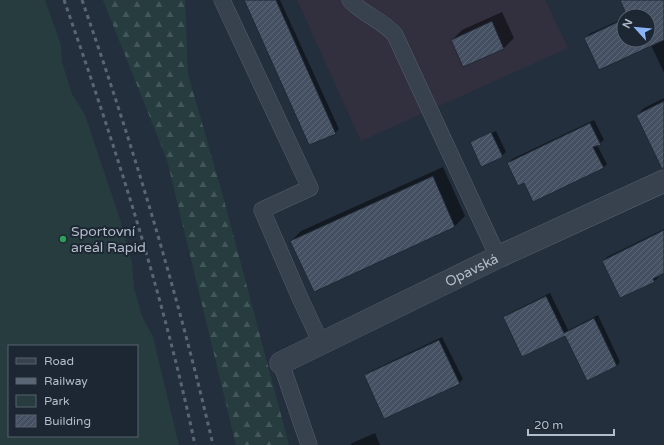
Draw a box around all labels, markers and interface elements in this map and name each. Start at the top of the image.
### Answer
north arrow [616,8,656,48]
text: N [620,17,635,31]
place label: Sportovní areál Rapid [71,223,146,256]
marker: Sportovní areál Rapid [58,234,68,244]
street label: Opavská [442,250,501,290]
legend [8,345,138,437]
text: Road [44,354,74,368]
text: Railway [44,374,88,388]
text: Park [44,394,70,408]
scale bar [528,411,614,437]
text: Building [44,414,91,428]
text: 20 m [534,418,563,432]

